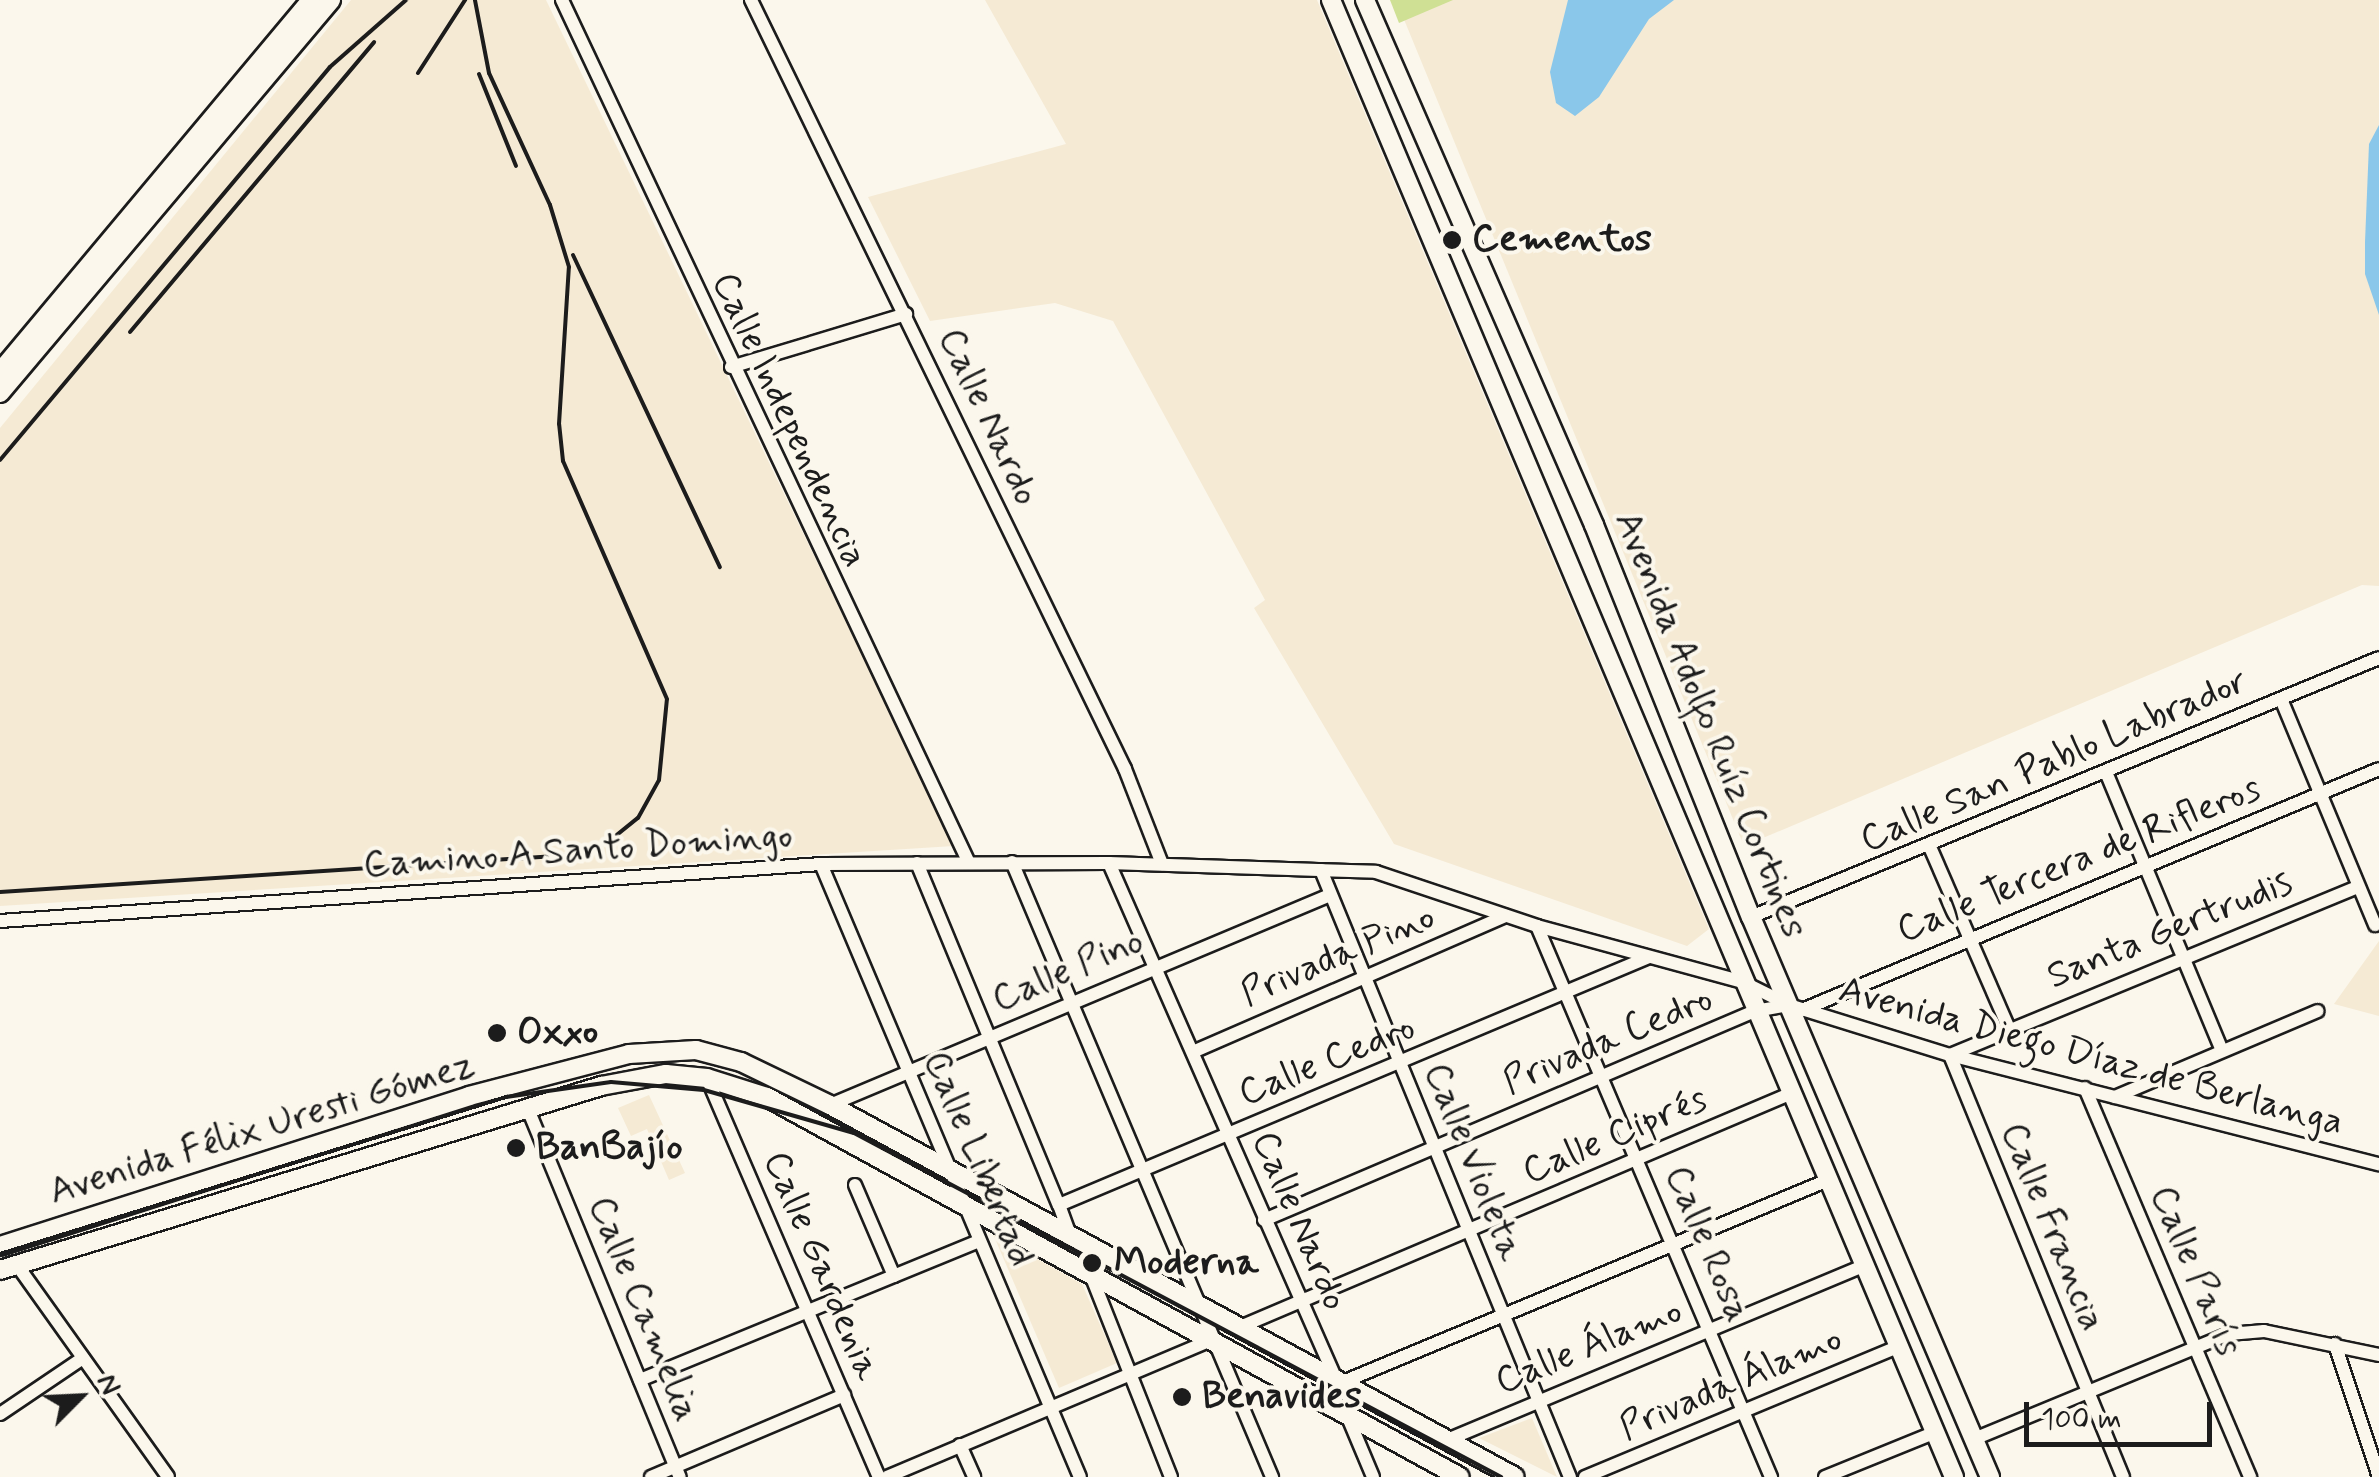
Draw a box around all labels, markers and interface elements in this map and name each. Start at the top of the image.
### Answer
place label: Cementos [1472,217,1652,263]
marker: Cementos [1441,229,1463,251]
street label: Calle Independencia [698,259,880,581]
street label: Calle Nardo [928,323,1048,511]
street label: Avenida Adolfo Ruíz Cortines [1603,503,1817,947]
street label: Calle San Pablo Labrador [1857,660,2251,862]
street label: Calle Tercera de Rifleros [1891,766,2267,954]
street label: Camino A Santo Domingo [361,813,795,889]
street label: Santa Gertrudis [2043,861,2297,999]
street label: Privada Pino [1238,896,1438,1016]
street label: Calle Pino [987,919,1149,1023]
street label: Avenida Diego Díaz de Berlanga [1840,969,2342,1145]
street label: Privada Cedro [1495,976,1721,1106]
street label: Calle Cedro [1232,1005,1422,1117]
place label: Oxxo [517,1010,598,1056]
marker: Oxxo [486,1022,508,1044]
street label: Avenida Félix Uresti Gómez [44,1042,480,1216]
street label: Calle Libertad [912,1044,1044,1274]
street label: Calle Violeta [1414,1059,1532,1265]
street label: Calle Ciprés [1516,1077,1714,1195]
street label: Calle Francia [1989,1115,2115,1339]
place label: BanBajío [536,1125,683,1171]
street label: Calle Nardo [1241,1126,1357,1316]
marker: BanBajío [505,1137,527,1159]
street label: Calle Gardenia [754,1149,888,1383]
street label: Calle Rosa [1654,1159,1760,1329]
street label: Calle París [2140,1181,2250,1361]
street label: Calle Camelia [578,1192,708,1426]
place label: Moderna [1114,1240,1258,1286]
marker: Moderna [1079,1250,1105,1276]
street label: Calle Álamo [1489,1289,1689,1405]
street label: Privada Álamo [1613,1317,1849,1451]
north arrow [30,1347,130,1447]
text: N [87,1369,129,1401]
place label: Benavides [1202,1374,1361,1420]
scale bar [2029,1382,2216,1444]
marker: Benavides [1171,1386,1193,1408]
text: 100 m [2041,1400,2122,1439]

